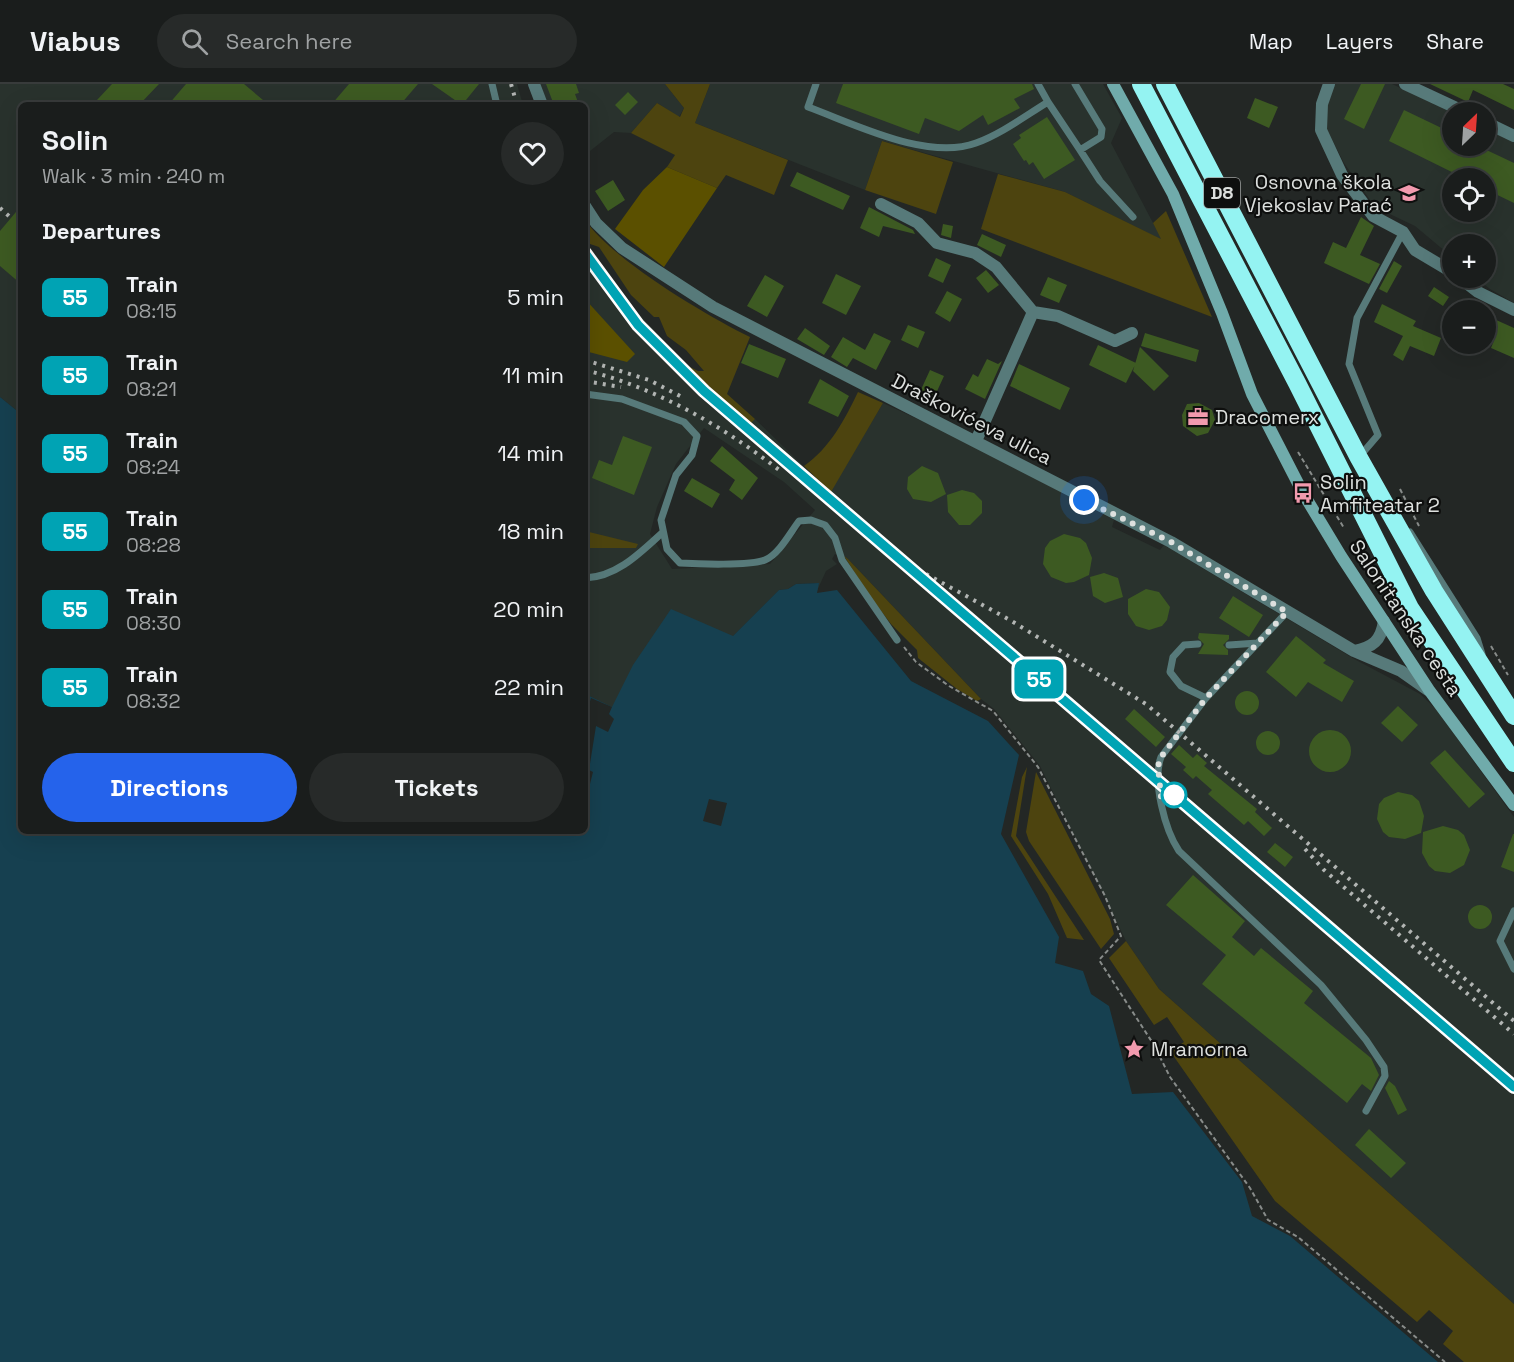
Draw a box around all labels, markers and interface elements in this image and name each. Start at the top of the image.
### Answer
search box [157,14,577,68]
text: Viabus [30,23,121,59]
icon: search [178,25,211,58]
text: Search here [226,27,353,55]
text: Map [1249,28,1293,55]
text: Layers [1326,28,1393,55]
text: Share [1426,28,1484,55]
north arrow [1442,102,1496,156]
map controls [1442,102,1496,354]
text: Solin [42,122,108,158]
button: heart [501,122,564,185]
text: Walk · 3 min · 240 m [42,163,225,189]
button: locate [1442,168,1496,222]
place label: Osnovna škola Vjekoslav Parać [1244,169,1392,218]
road number: D8 [1204,178,1240,208]
school or university icon: Osnovna škola Vjekoslav Parać [1397,181,1421,205]
text: Departures [42,217,161,245]
button: + [1442,234,1496,288]
text: Train [126,270,178,298]
text: 5 min [507,283,564,311]
text: 55 [62,284,88,311]
text: 08:15 [126,298,177,324]
button: − [1442,300,1496,354]
text: Train [126,348,178,376]
text: 11 min [502,361,564,389]
text: 55 [62,362,88,389]
street label: Draškovićeva ulica [888,367,1056,471]
text: 08:21 [126,376,177,402]
place label: Dracomerx [1215,404,1319,430]
office icon: Dracomerx [1186,405,1210,429]
text: Train [126,426,178,454]
text: 14 min [498,439,564,467]
text: 55 [62,440,88,467]
text: 08:24 [126,454,180,480]
place label: Solin Amfiteatar 2 [1320,469,1440,518]
bus stop icon: Solin Amfiteatar 2 [1291,481,1315,505]
your location [1069,485,1099,515]
text: Train [126,504,178,532]
text: 18 min [498,517,564,545]
text: 55 [62,518,88,545]
text: 08:28 [126,532,181,558]
street label: Salonitanska cesta [1344,535,1468,701]
text: Train [126,582,178,610]
text: 20 min [493,595,564,623]
text: 55 [62,596,88,623]
text: 08:30 [126,610,181,636]
text: Train [126,660,178,688]
line badge: 55 [1012,660,1066,698]
text: 55 [1026,666,1052,693]
text: 22 min [494,673,564,701]
text: 55 [62,674,88,701]
text: 08:32 [126,688,180,714]
button: Directions [42,753,297,822]
button: Tickets [309,753,564,822]
unlabelled marker [1161,782,1187,808]
place label: Mramorna [1151,1036,1248,1062]
place icon: Mramorna [1122,1037,1146,1061]

